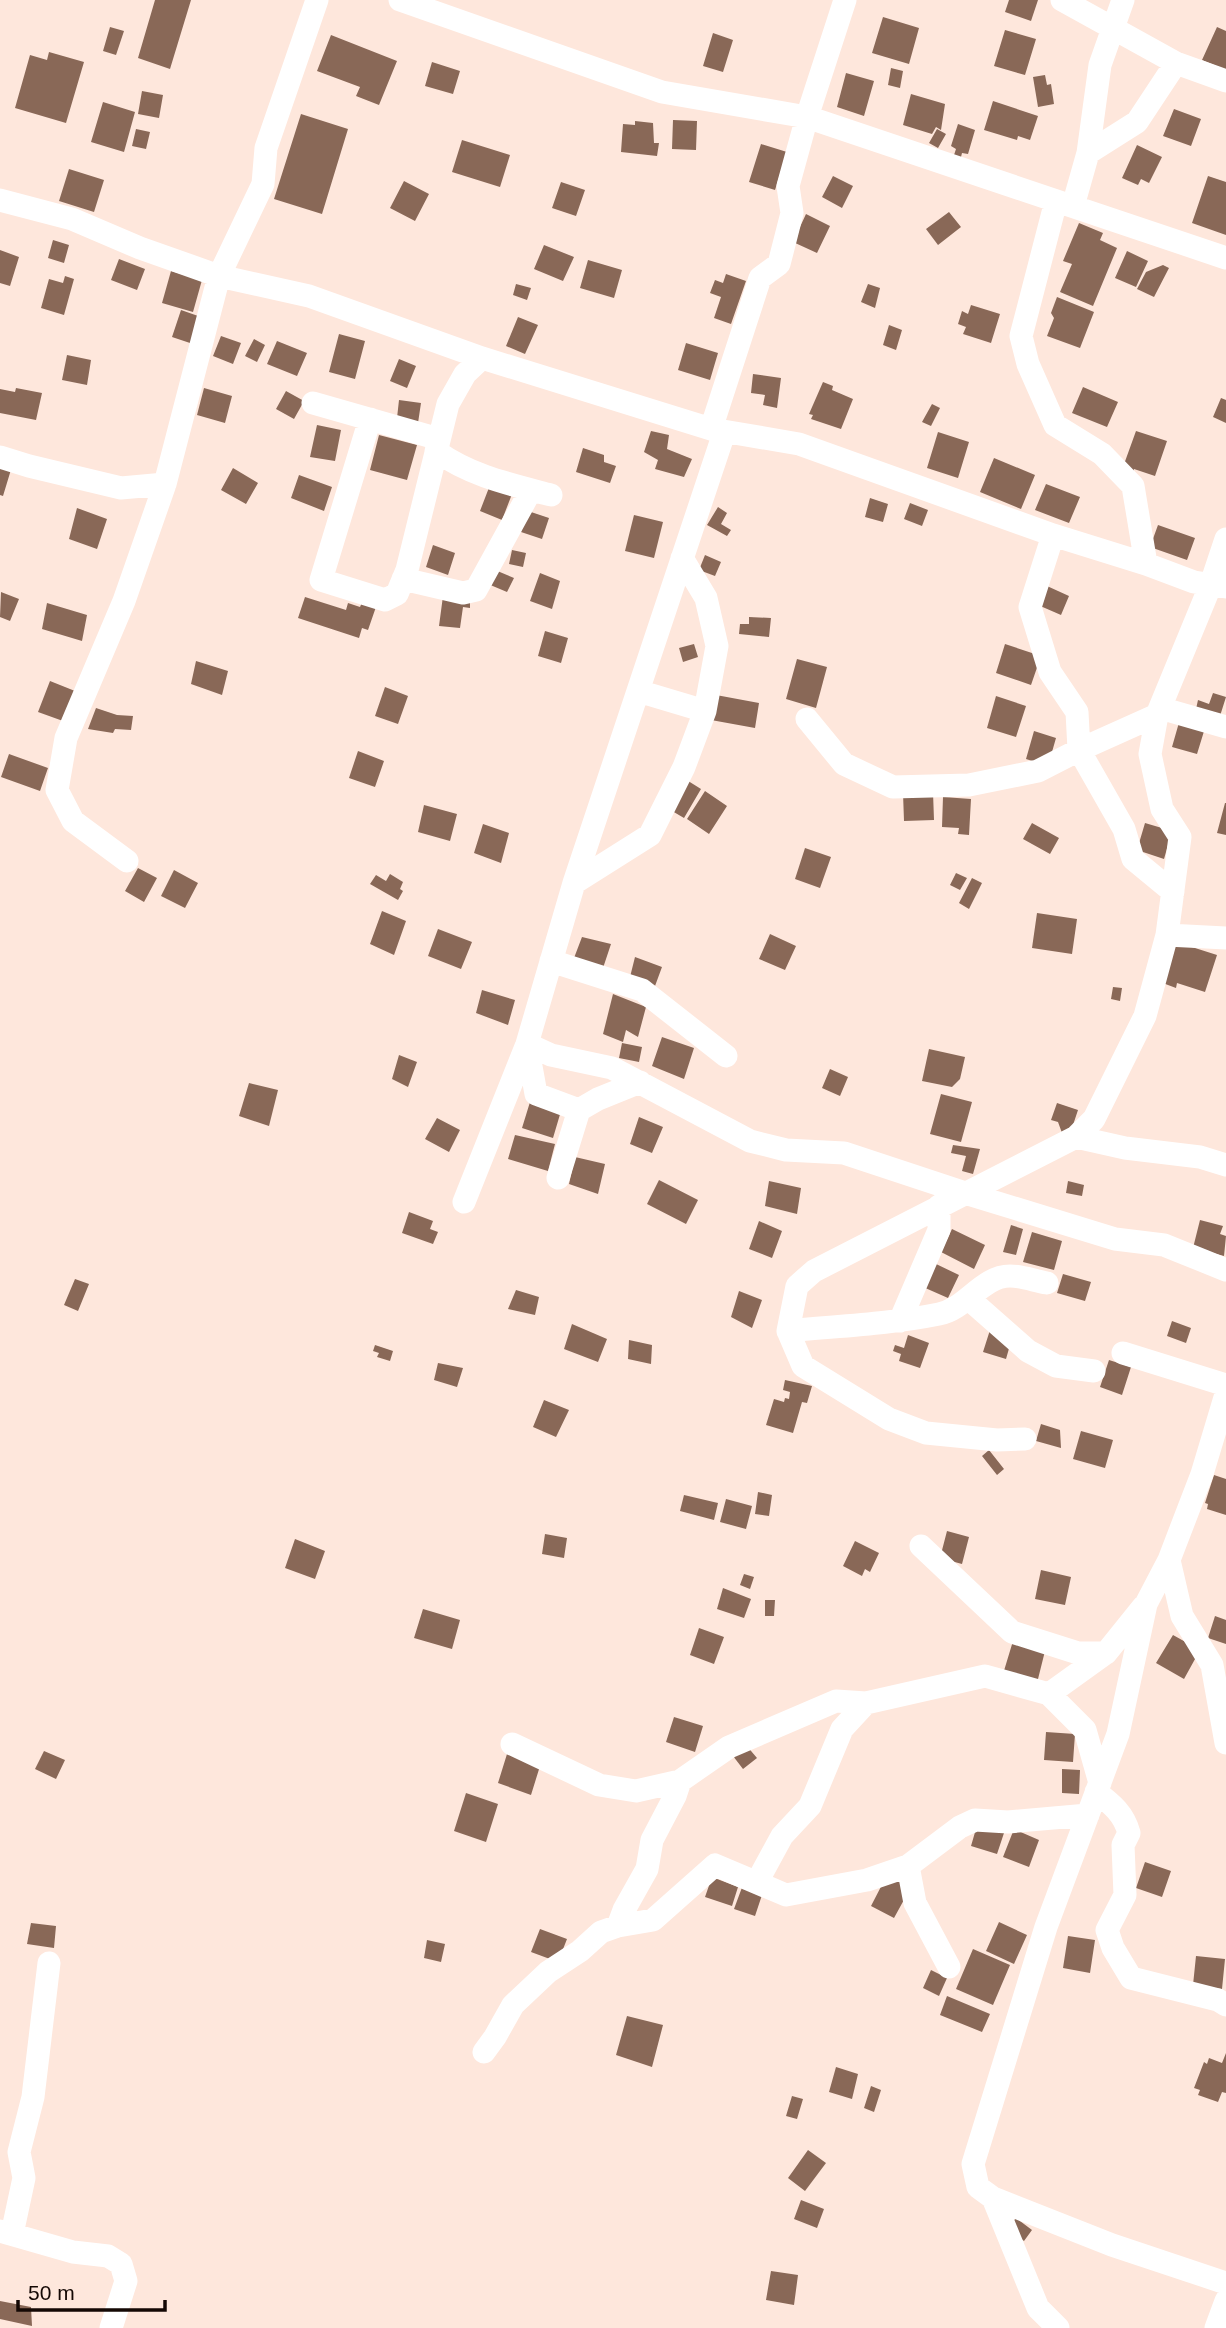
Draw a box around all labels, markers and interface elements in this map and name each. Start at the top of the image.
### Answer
scale bar [18,2268,164,2312]
text: 50 m [28,2281,75,2304]

